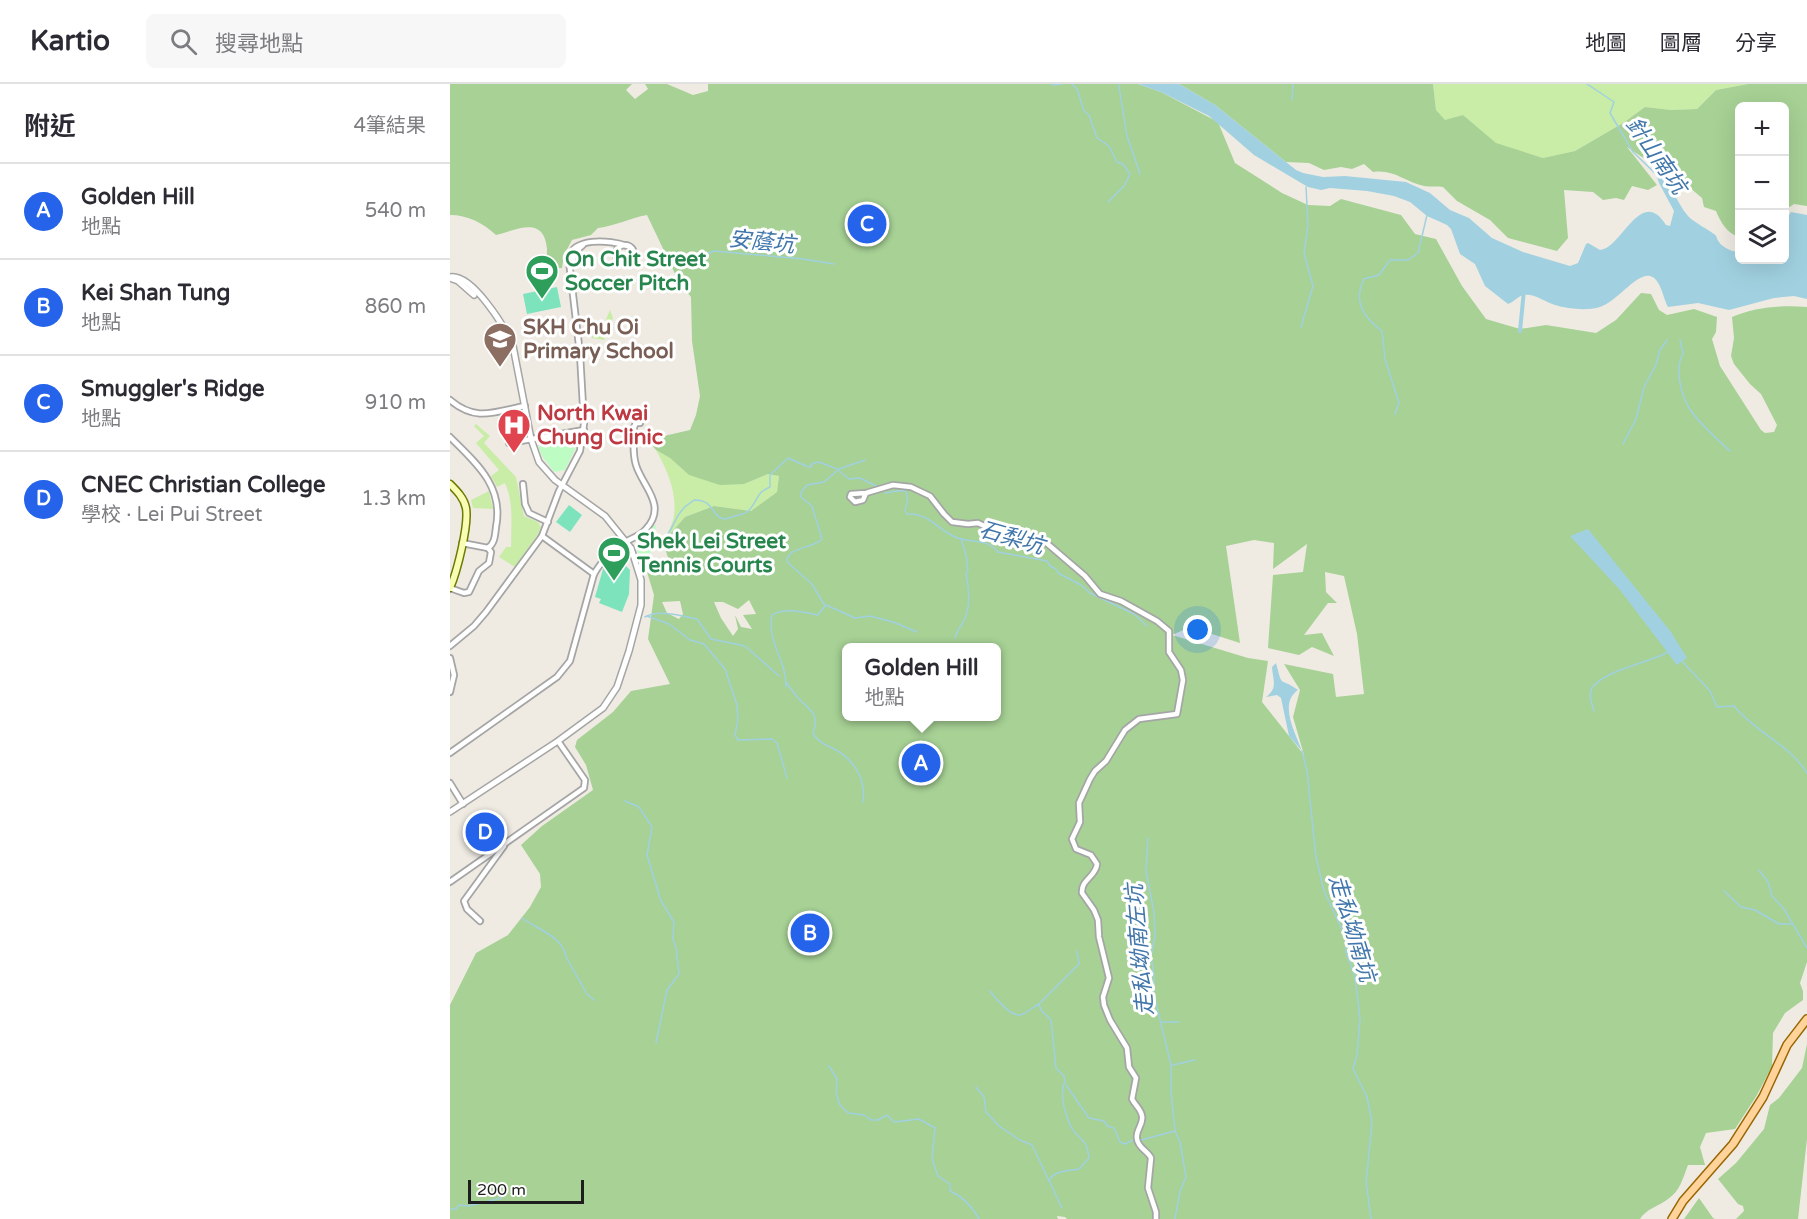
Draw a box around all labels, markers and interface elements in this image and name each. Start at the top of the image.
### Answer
search box [146,14,566,68]
text: Kartio [30,24,110,58]
icon: search [167,25,200,58]
text: 搜尋地點 [215,31,303,57]
text: 地圖 [1585,31,1627,56]
text: 圖層 [1660,31,1702,56]
text: 分享 [1735,31,1777,56]
map controls [1735,102,1789,264]
button: + [1735,102,1789,156]
text: 附近 [24,111,76,142]
water label: 針山南坑 [1620,112,1694,202]
text: 4筆結果 [353,114,426,138]
button: − [1735,156,1789,210]
text: Golden Hill [81,184,195,210]
text: A [36,199,51,223]
text: 540 m [365,199,426,223]
pin: C [848,202,886,246]
button: layers [1735,210,1789,264]
text: 地點 [81,215,121,239]
water label: 安蔭坑 [728,226,799,259]
place label: On Chit Street Soccer Pitch [565,247,706,296]
sports icon: On Chit Street Soccer Pitch [524,253,560,300]
text: Kei Shan Tung [81,280,230,306]
text: B [37,295,50,319]
text: 860 m [365,295,426,319]
text: 地點 [81,311,121,335]
place label: SKH Chu Oi Primary School [523,315,674,364]
school or university icon: SKH Chu Oi Primary School [482,321,518,368]
text: Smuggler's Ridge [81,376,265,402]
text: C [37,391,50,415]
text: 910 m [365,391,426,415]
place label: North Kwai Chung Clinic [537,401,663,450]
text: 地點 [81,407,121,431]
hospital icon: North Kwai Chung Clinic [496,407,532,454]
text: CNEC Christian College [81,472,325,498]
text: D [36,487,51,511]
text: 1.3 km [361,487,426,511]
text: 學校 · Lei Pui Street [81,503,262,527]
water label: 石梨坑 [976,516,1050,560]
place label: Shek Lei Street Tennis Courts [636,529,786,578]
sports icon: Shek Lei Street Tennis Courts [596,535,632,582]
your location [1183,615,1212,644]
popup [842,643,1001,721]
text: Golden Hill [865,655,978,681]
text: 地點 [865,686,905,710]
pin: A [902,740,940,786]
pin: D [465,810,504,855]
water label: 走私坳南坑 [1324,872,1381,988]
water label: 走私坳南左坑 [1121,880,1159,1017]
pin: B [790,910,830,956]
scale bar [468,1177,584,1204]
text: 200 m [477,1180,526,1200]

